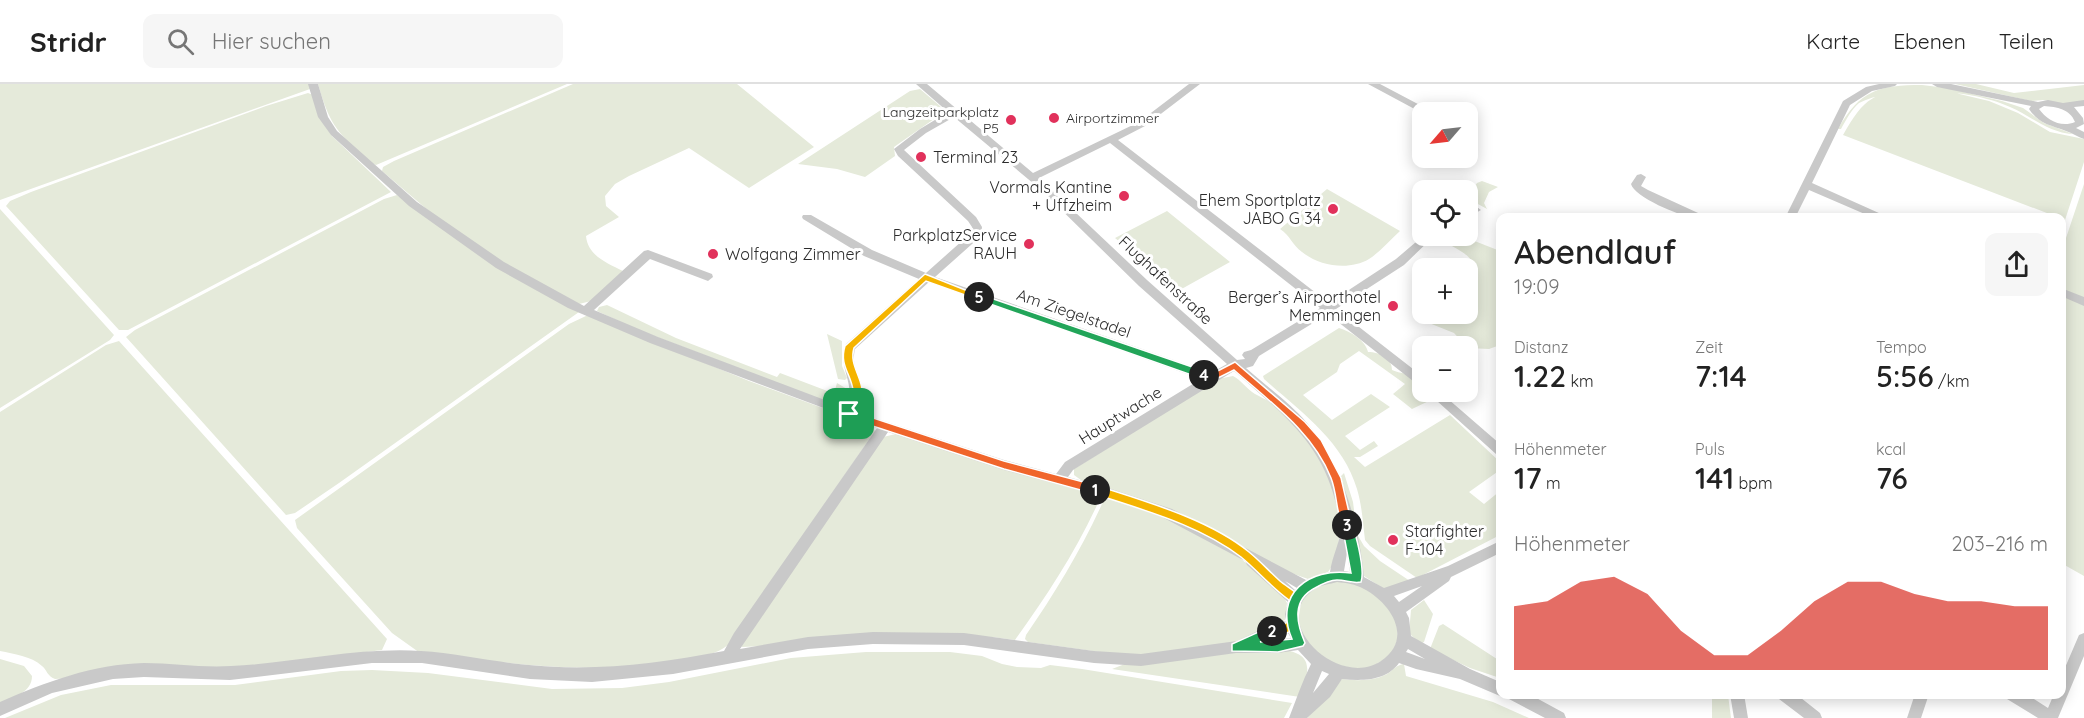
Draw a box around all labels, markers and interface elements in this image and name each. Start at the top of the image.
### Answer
search box [143,14,563,68]
text: Stridr [30,24,107,59]
icon: search [164,25,197,58]
text: Hier suchen [212,27,331,55]
text: Karte [1806,28,1860,54]
text: Ebenen [1893,28,1966,54]
text: Teilen [1999,28,2054,54]
north arrow [1412,102,1478,168]
map controls [1412,102,1478,402]
place label: Langzeitparkplatz P5 [883,103,999,137]
place label: Airportzimmer [1066,109,1160,127]
marker: Airportzimmer [1047,111,1061,125]
marker: Langzeitparkplatz P5 [1004,113,1018,127]
place label: Terminal 23 [933,147,1018,167]
marker: Terminal 23 [914,150,928,164]
place label: Vormals Kantine + Uffzheim [989,177,1112,215]
button: locate [1412,180,1478,246]
marker: Vormals Kantine + Uffzheim [1117,189,1131,203]
place label: Ehem Sportplatz JABO G 34 [1199,190,1321,228]
marker: Ehem Sportplatz JABO G 34 [1326,202,1340,216]
place label: ParkplatzService RAUH [893,225,1017,263]
street label: Flughafenstraße [1115,231,1217,329]
text: Abendlauf [1514,231,1676,272]
button: share [1985,233,2048,296]
marker: ParkplatzService RAUH [1022,237,1036,251]
place label: Wolfgang Zimmer [725,244,861,264]
marker: Wolfgang Zimmer [706,247,720,261]
button: + [1412,258,1478,324]
text: 19:09 [1514,274,1559,299]
pin: 5 [964,282,994,312]
street label: Am Ziegelstadel [1014,284,1134,342]
text: 5 [974,287,984,307]
place label: Berger’s Airporthotel Memmingen [1228,287,1381,325]
marker: Berger’s Airporthotel Memmingen [1386,299,1400,313]
button: − [1412,336,1478,402]
text: Distanz [1514,337,1568,357]
text: Zeit [1695,337,1723,357]
text: Tempo [1876,337,1927,357]
text: 1.22 [1514,357,1566,395]
text: 7:14 [1695,357,1747,395]
text: 5:56 [1876,357,1934,395]
pin: 4 [1189,360,1219,390]
text: 4 [1199,365,1209,385]
text: km [1566,371,1594,391]
text: /km [1934,371,1970,391]
street label: Hauptwache [1075,382,1165,448]
pin [823,388,874,439]
icon: arrive [832,397,865,430]
text: Höhenmeter [1514,439,1607,459]
text: Puls [1695,439,1725,459]
text: kcal [1876,439,1906,459]
text: 17 [1514,459,1542,497]
text: 141 [1695,459,1734,497]
text: 76 [1876,459,1908,497]
text: m [1542,473,1561,493]
text: bpm [1734,473,1773,493]
pin: 1 [1080,475,1110,505]
text: 1 [1092,480,1098,500]
pin: 3 [1332,510,1362,540]
text: 3 [1343,515,1351,535]
place label: Starfighter F-104 [1405,521,1484,559]
text: Höhenmeter [1514,531,1630,556]
text: 203–216 m [1951,531,2048,556]
marker: Starfighter F-104 [1386,533,1400,547]
pin: 2 [1257,616,1287,646]
text: 2 [1267,621,1277,641]

